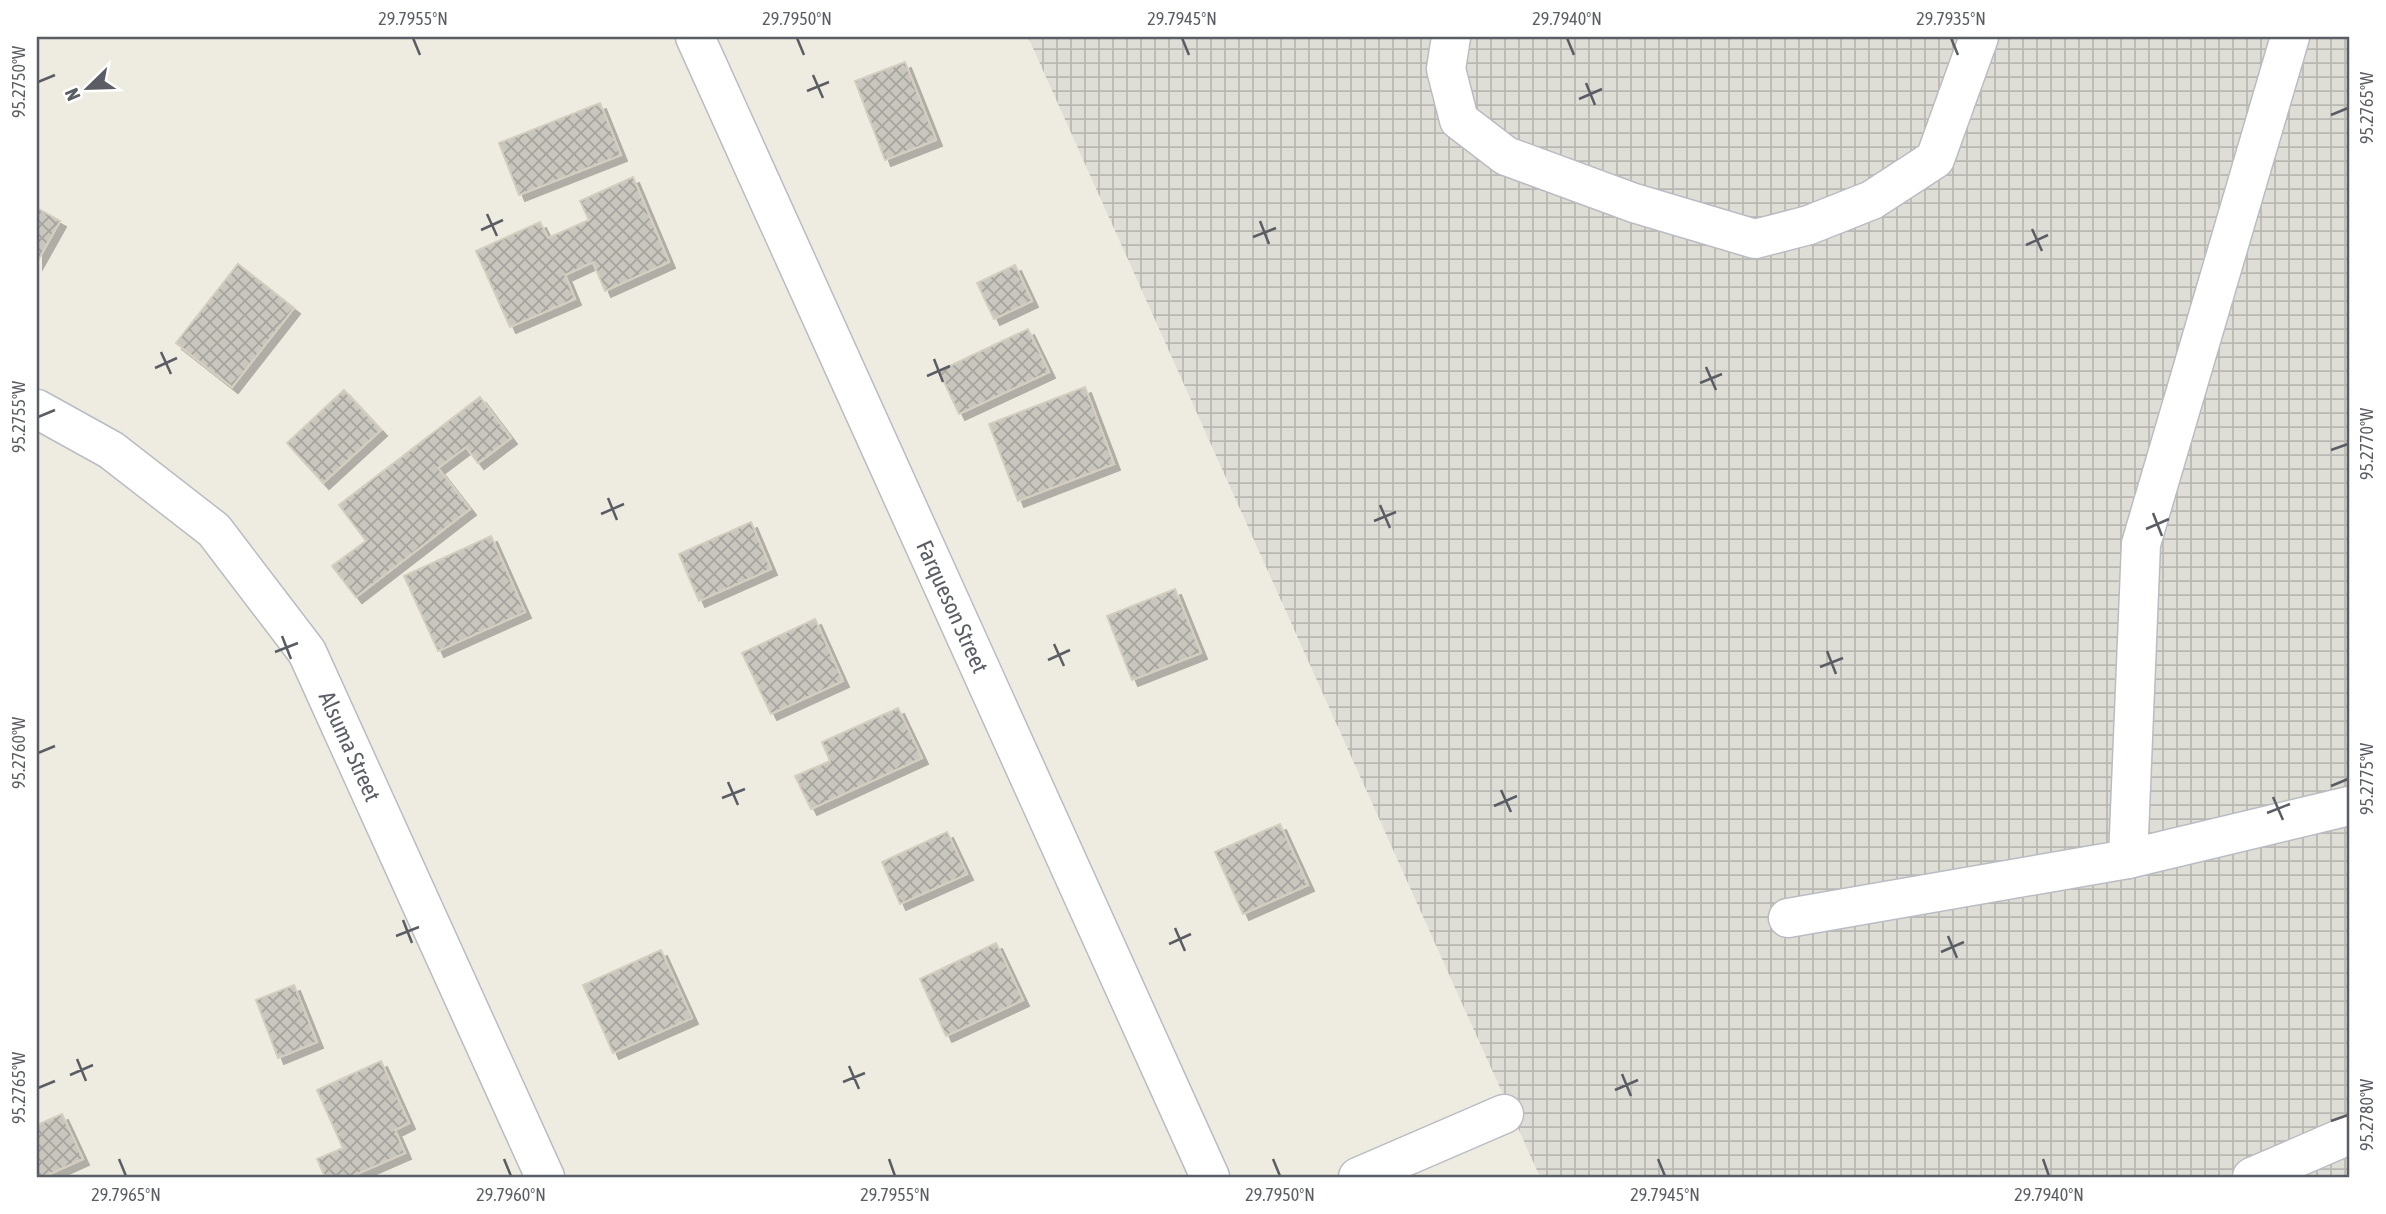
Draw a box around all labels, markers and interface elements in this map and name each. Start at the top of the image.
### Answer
text: 29.7955°N [378,8,448,29]
text: 29.7950°N [762,8,832,29]
text: 29.7945°N [1147,8,1217,29]
text: 29.7940°N [1532,8,1602,29]
text: 29.7935°N [1916,8,1986,29]
text: 95.2750°W [8,46,29,118]
north arrow [52,52,122,122]
text: 95.2765°W [2356,72,2377,144]
text: N [60,85,85,104]
text: 95.2755°W [8,381,29,453]
text: 95.2770°W [2356,408,2377,480]
street label: Farqueson Street [911,536,993,677]
street label: Alsuma Street [314,687,386,805]
text: 95.2760°W [8,717,29,789]
text: 95.2775°W [2356,743,2377,815]
text: 95.2765°W [8,1052,29,1124]
text: 95.2780°W [2356,1079,2377,1151]
text: 29.7965°N [91,1184,161,1205]
text: 29.7960°N [476,1184,546,1205]
text: 29.7955°N [860,1184,930,1205]
text: 29.7950°N [1245,1184,1315,1205]
text: 29.7945°N [1630,1184,1700,1205]
text: 29.7940°N [2014,1184,2084,1205]

